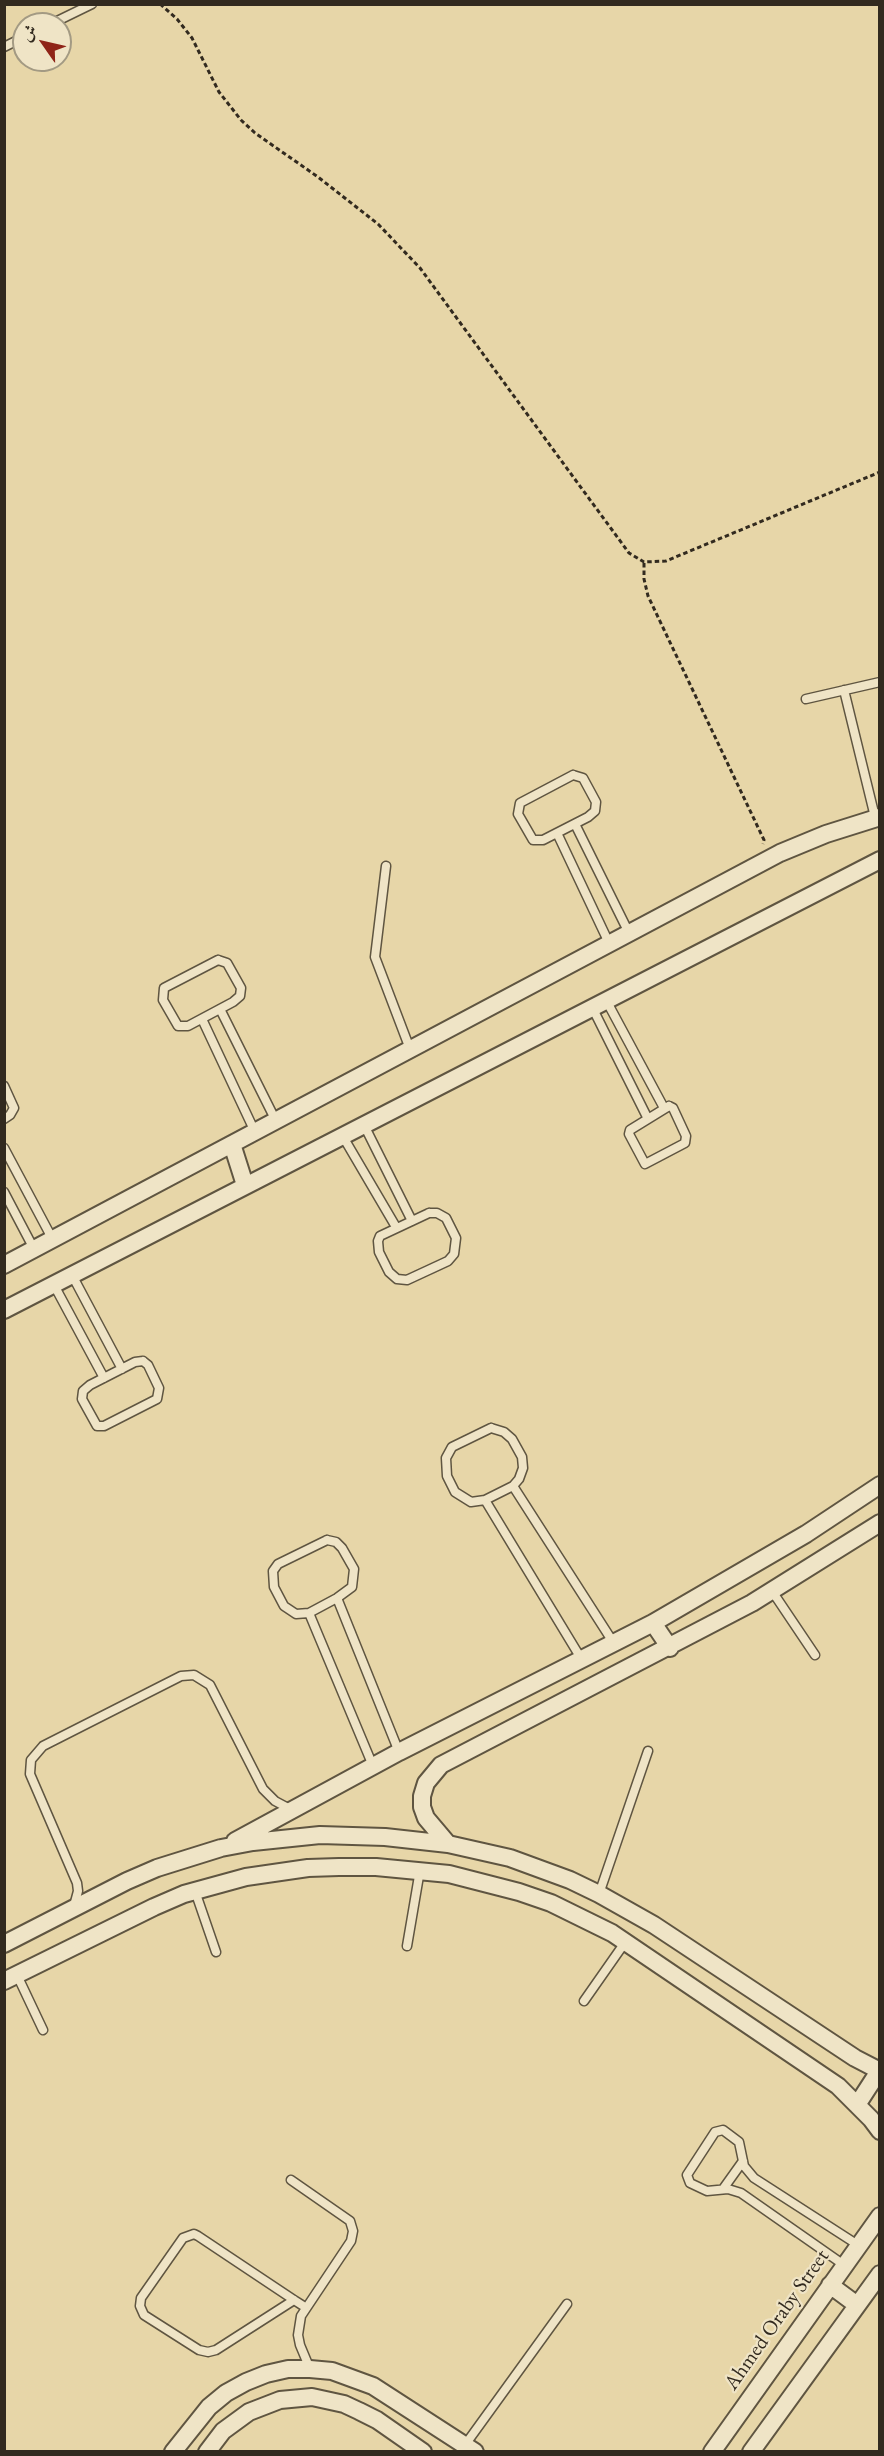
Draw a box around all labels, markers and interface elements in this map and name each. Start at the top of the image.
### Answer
north arrow [12,12,72,72]
text: ش [15,20,41,45]
street label: Ahmed Oraby Street [719,2245,835,2395]

